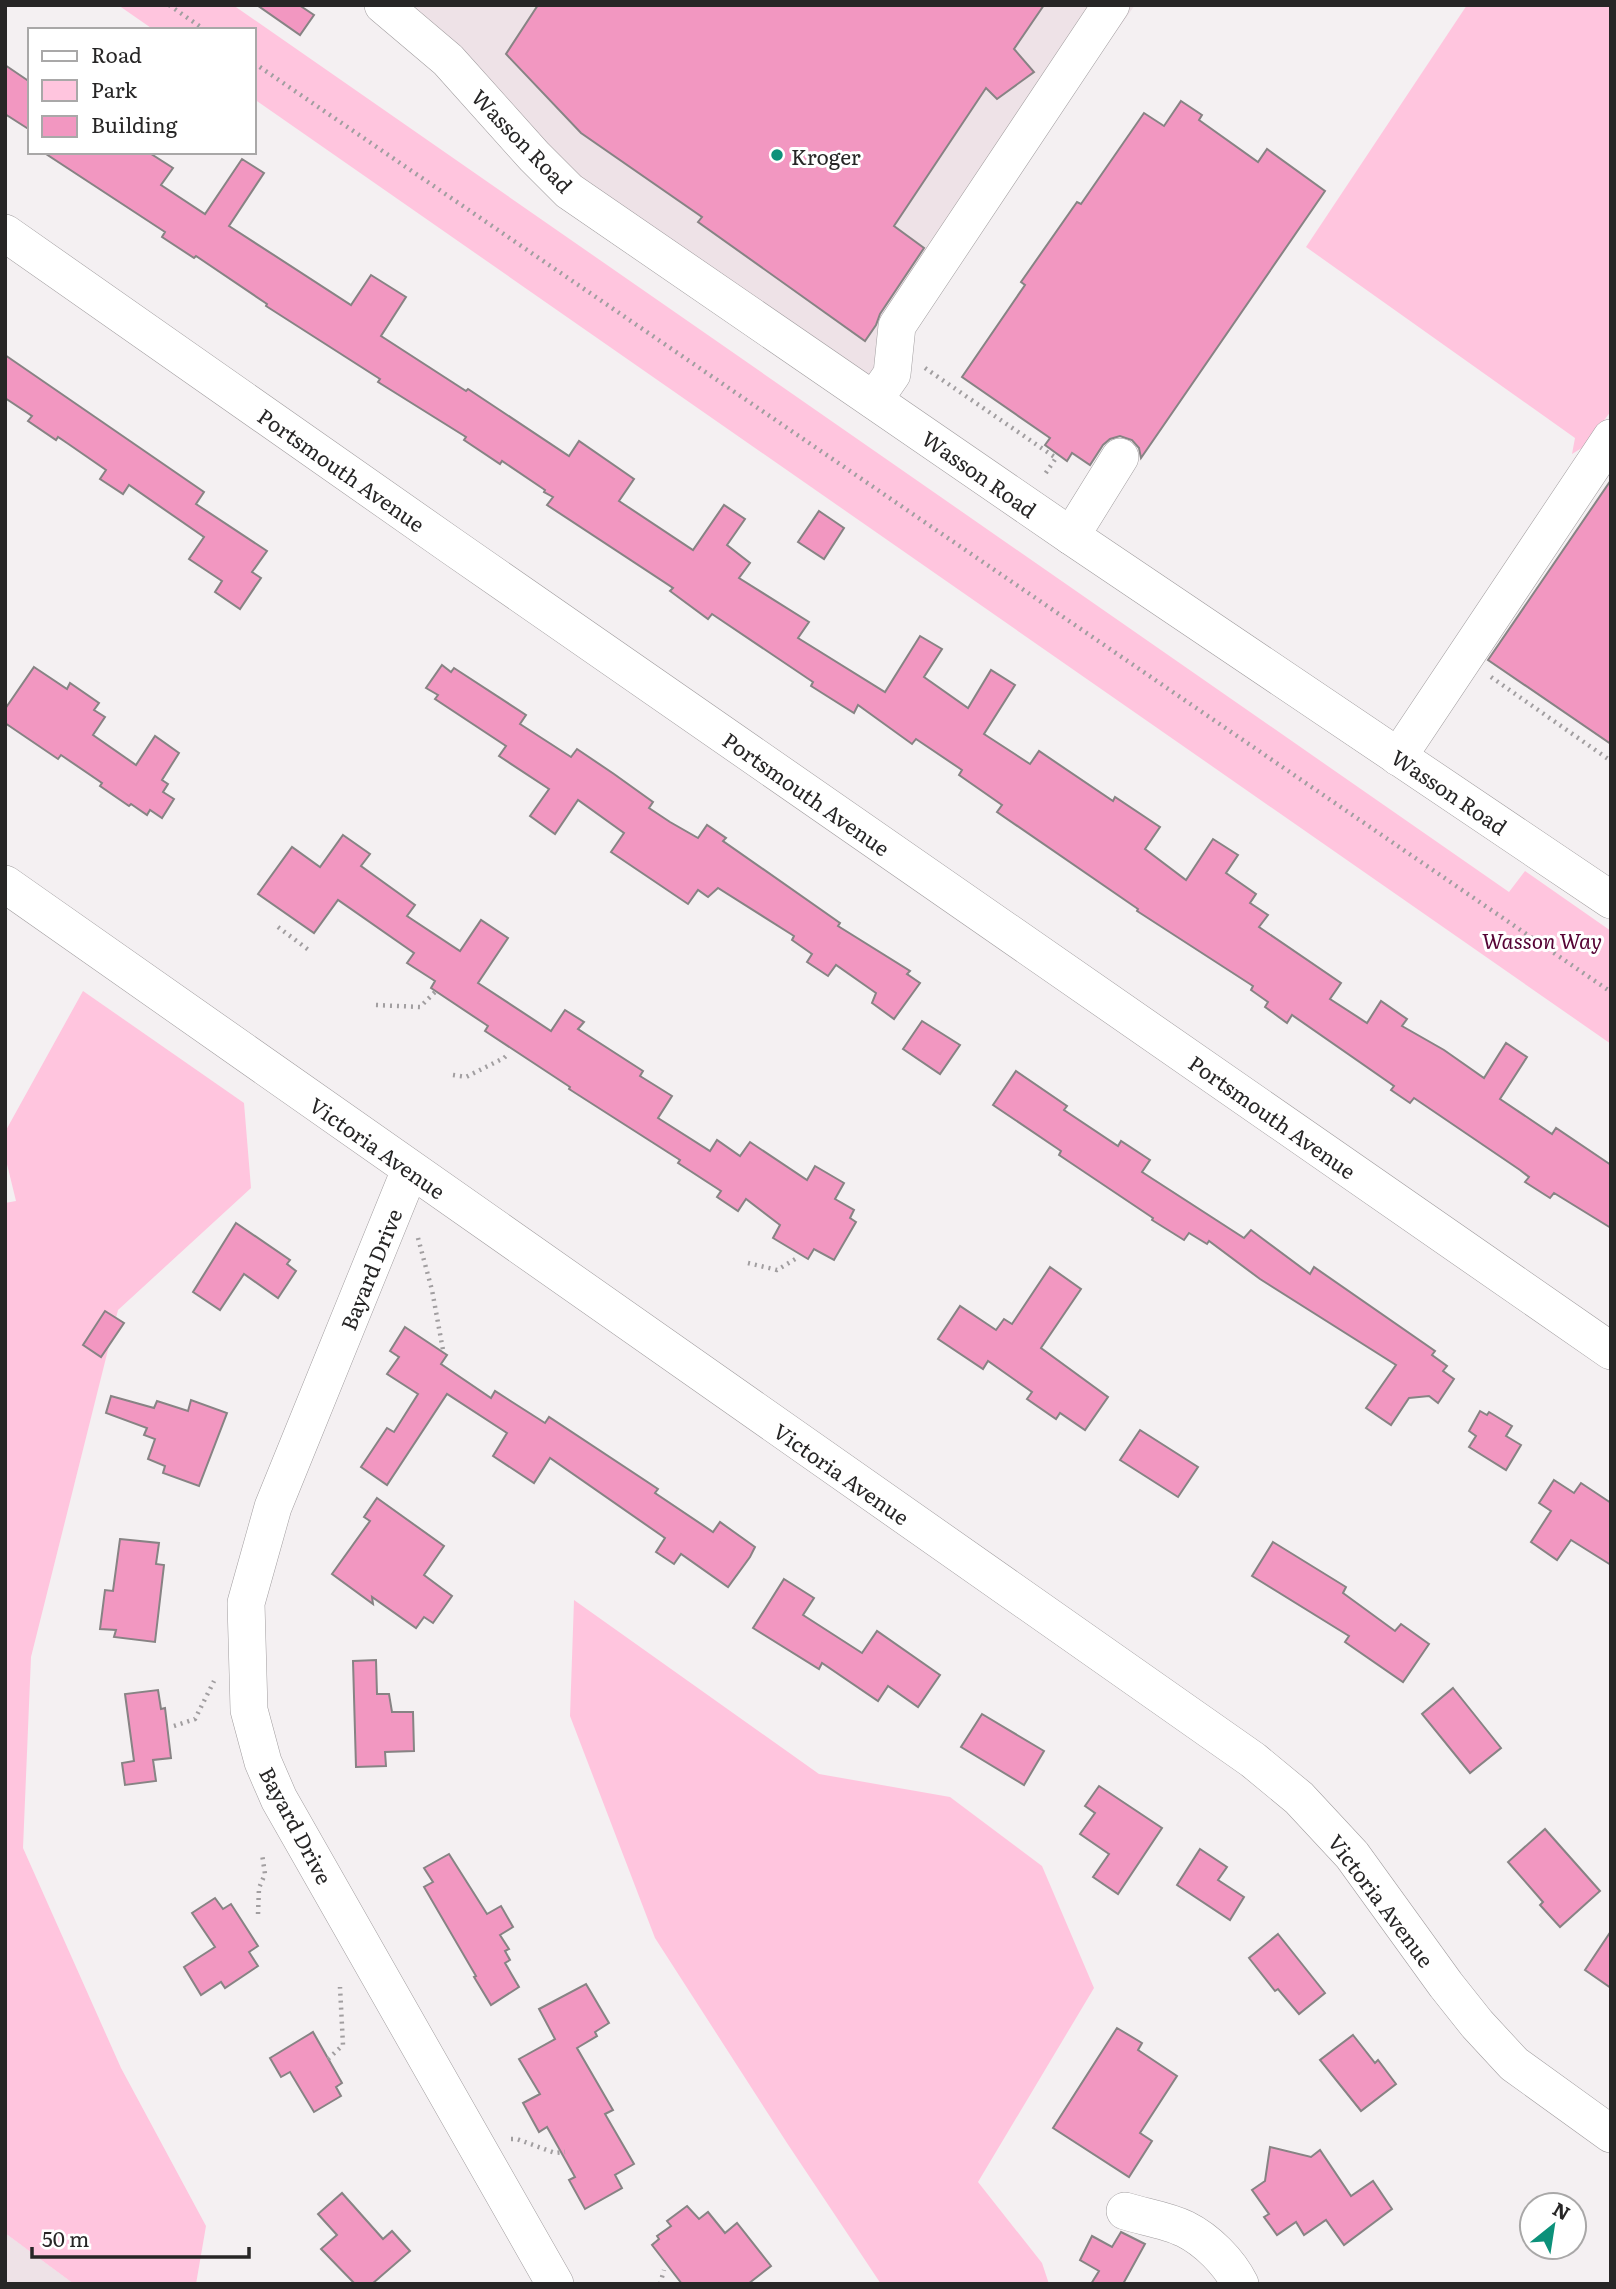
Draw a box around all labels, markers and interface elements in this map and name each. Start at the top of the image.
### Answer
legend [28,28,256,154]
text: Road [91,38,142,69]
text: Park [91,73,137,104]
street label: Wasson Road [465,81,581,199]
text: Building [91,108,178,139]
place label: Kroger [791,140,861,171]
marker: Kroger [769,147,785,163]
street label: Portsmouth Avenue [252,400,432,538]
street label: Wasson Road [916,422,1044,524]
street label: Portsmouth Avenue [717,724,897,862]
street label: Wasson Road [1386,741,1514,841]
park label: Wasson Way [1482,924,1602,955]
street label: Portsmouth Avenue [1183,1047,1363,1185]
street label: Victoria Avenue [304,1089,452,1205]
street label: Bayard Drive [331,1203,409,1335]
street label: Victoria Avenue [768,1415,916,1531]
street label: Bayard Drive [253,1761,341,1889]
street label: Victoria Avenue [1322,1827,1442,1973]
north arrow [1518,2191,1588,2261]
text: N [1548,2194,1576,2227]
scale bar [32,2216,248,2260]
text: 50 m [42,2222,89,2253]

